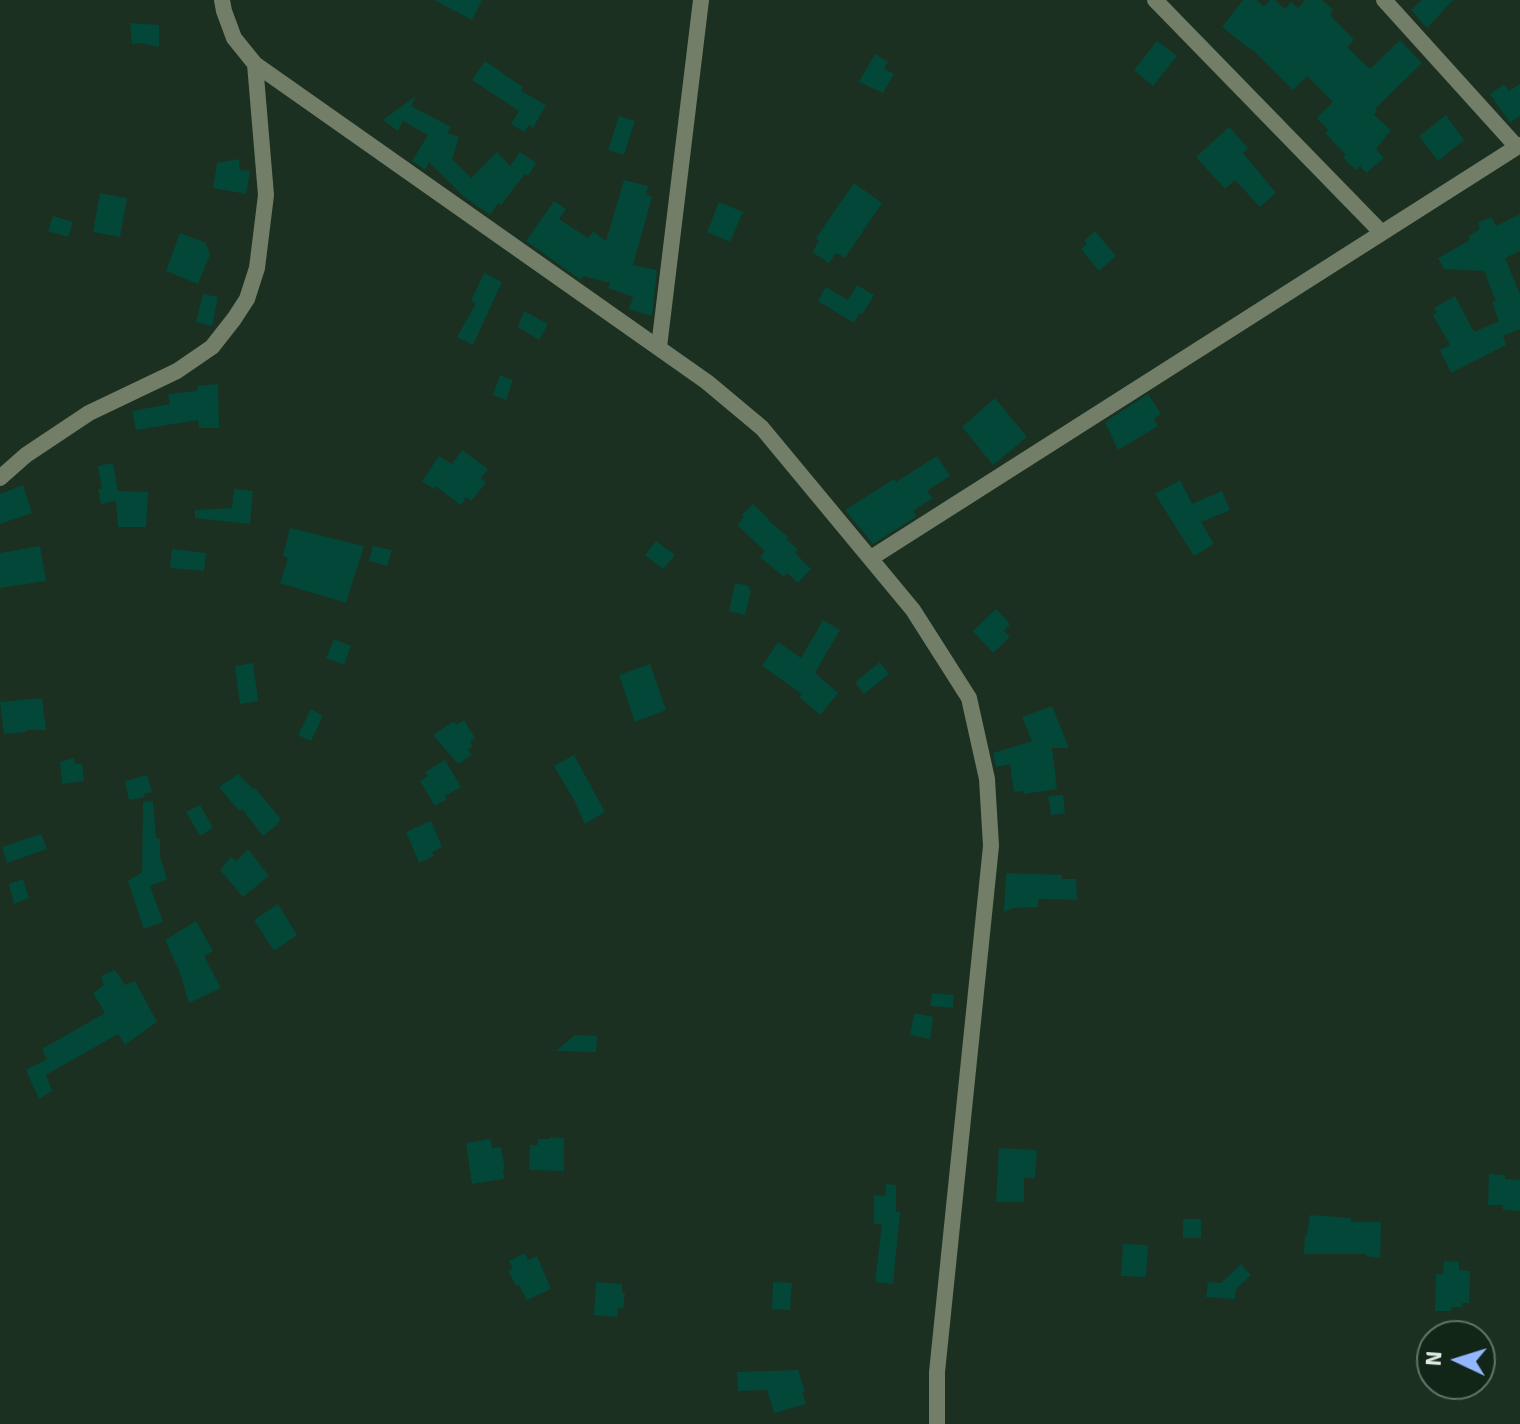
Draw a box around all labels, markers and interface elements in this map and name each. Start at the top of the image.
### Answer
north arrow [1416,1320,1496,1400]
text: N [1420,1350,1448,1367]

